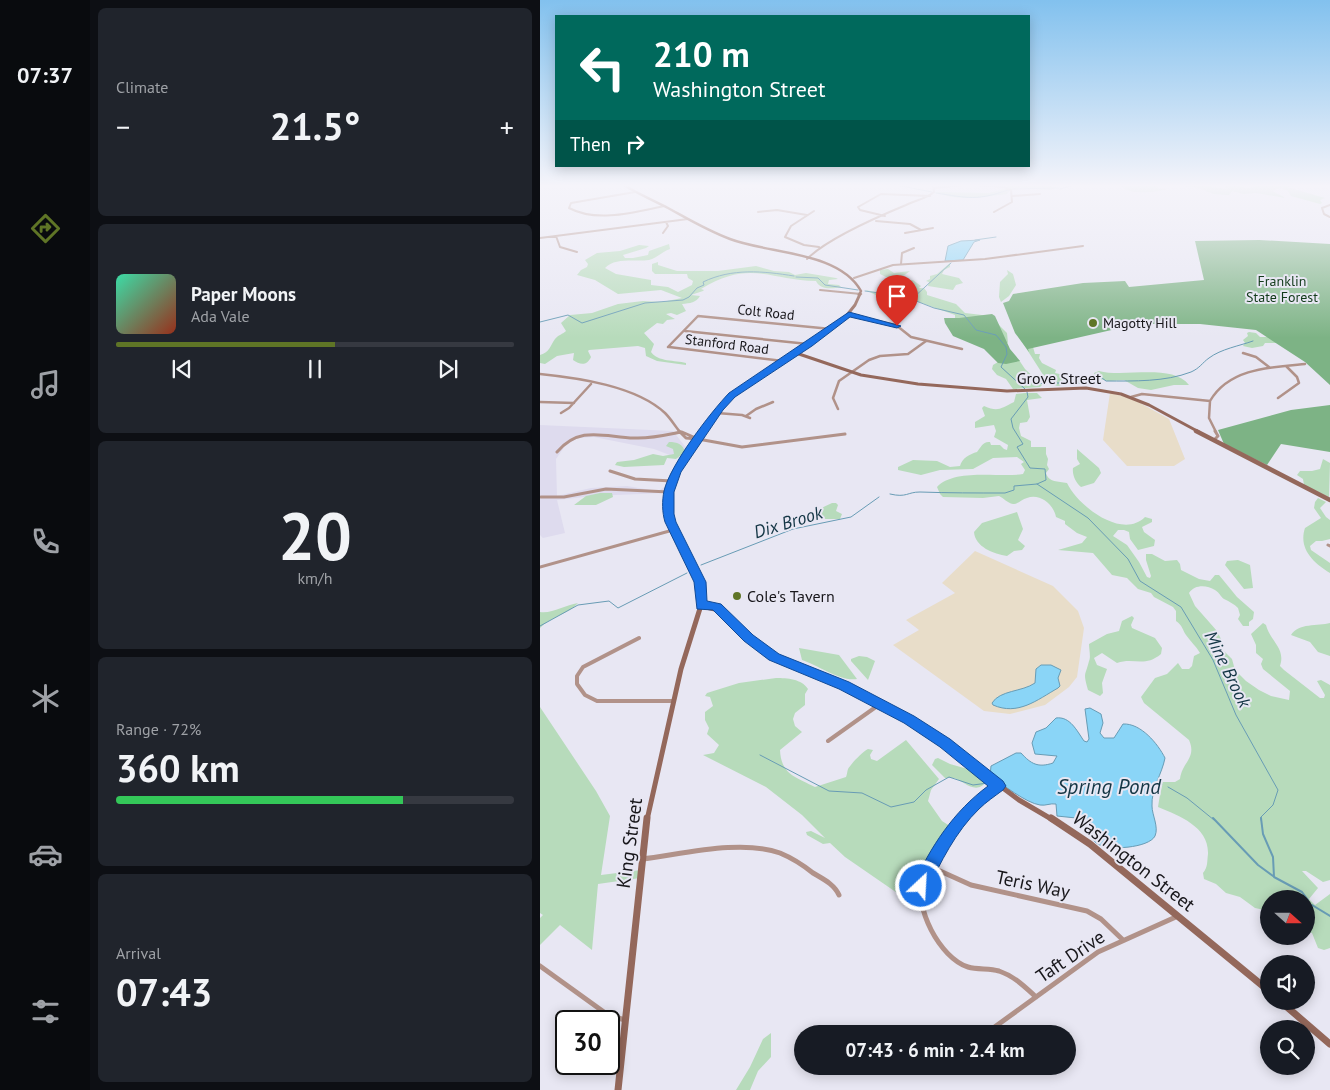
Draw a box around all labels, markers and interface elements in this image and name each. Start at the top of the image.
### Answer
text: 210 m [653,31,750,77]
icon: left [570,35,635,100]
text: 07:37 [17,61,73,89]
text: Washington Street [653,75,825,103]
text: Climate [116,77,168,97]
text: 21.5° [270,101,360,150]
text: − [116,108,130,145]
text: + [500,108,514,145]
icon: right [621,130,649,158]
text: Then [570,132,611,156]
icon: directions [28,211,63,246]
park label: Franklin State Forest [1246,272,1318,306]
pin [876,275,918,326]
text: Paper Moons [191,282,296,306]
icon: arrive [883,282,911,310]
street label: Colt Road [737,300,795,324]
text: Ada Vale [191,306,250,326]
place label: Magotty Hill [1103,314,1177,332]
marker: Magotty Hill [1087,317,1099,329]
street label: Stanford Road [684,330,770,358]
icon: previous [168,355,196,383]
icon: pause [301,355,329,383]
icon: next [434,355,462,383]
icon: music [28,367,63,402]
street label: Grove Street [1017,368,1102,388]
text: 20 [278,493,352,577]
water label: Dix Brook [751,500,826,543]
icon: phone [28,524,63,559]
text: km/h [297,568,333,588]
place label: Cole's Tavern [747,586,835,606]
marker: Cole's Tavern [731,590,743,602]
water label: Mine Brook [1200,627,1257,712]
icon: climate [28,681,63,716]
text: Range · 72% [116,719,201,739]
text: 360 km [116,743,240,792]
water label: Spring Pond [1057,773,1162,800]
street label: King Street [611,796,647,890]
street label: Washington Street [1068,806,1200,917]
icon: car [28,837,63,872]
position arrow [894,859,946,911]
street label: Teris Way [994,864,1072,904]
north arrow [1260,890,1315,945]
map controls [1260,890,1315,1075]
street label: Taft Drive [1031,924,1109,988]
text: Arrival [116,943,161,963]
button: sound [1260,955,1315,1010]
text: 07:43 [116,967,212,1016]
icon: filters [28,994,63,1029]
speed limit sign: 30 [555,1010,620,1075]
button: search [1260,1020,1315,1075]
text: 07:43 · 6 min · 2.4 km [845,1038,1025,1062]

